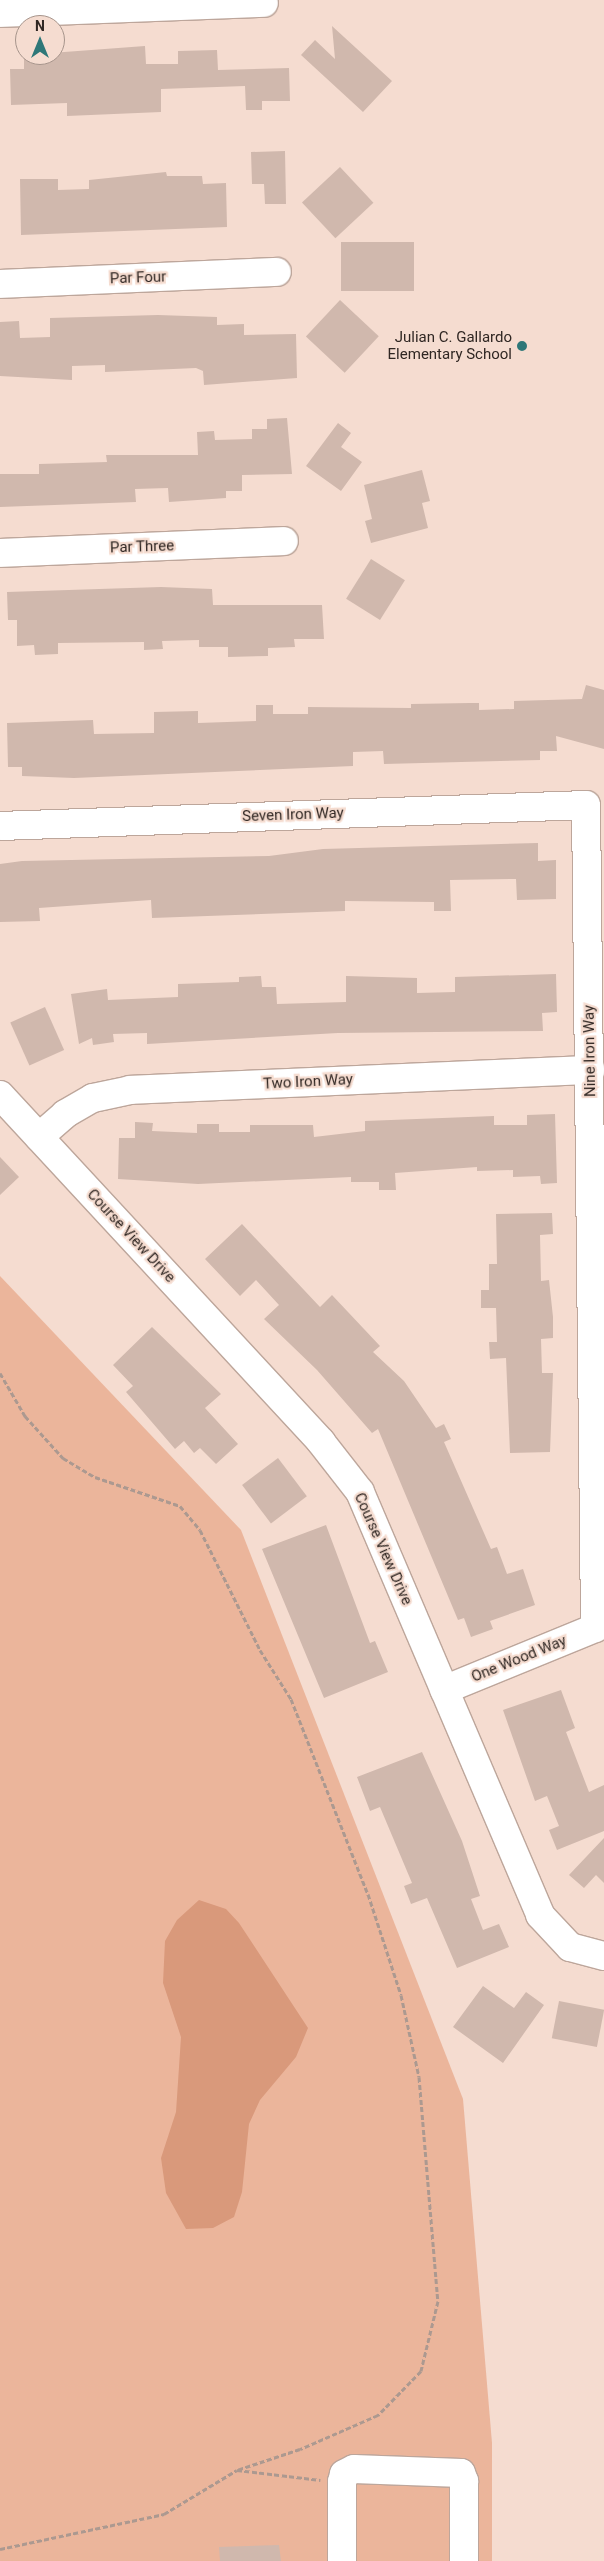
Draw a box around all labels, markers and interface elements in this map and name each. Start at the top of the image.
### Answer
north arrow [15,15,65,65]
text: N [35,18,45,34]
street label: Par Four [110,268,166,288]
place label: Julian C. Gallardo Elementary School [388,328,512,363]
marker: Julian C. Gallardo Elementary School [516,340,528,352]
street label: Par Three [110,537,174,557]
street label: Seven Iron Way [242,804,344,826]
street label: Nine Iron Way [580,1005,600,1097]
street label: Two Iron Way [263,1071,353,1093]
street label: Course View Drive [83,1186,179,1286]
street label: Course View Drive [350,1490,416,1608]
street label: One Wood Way [469,1632,569,1686]

